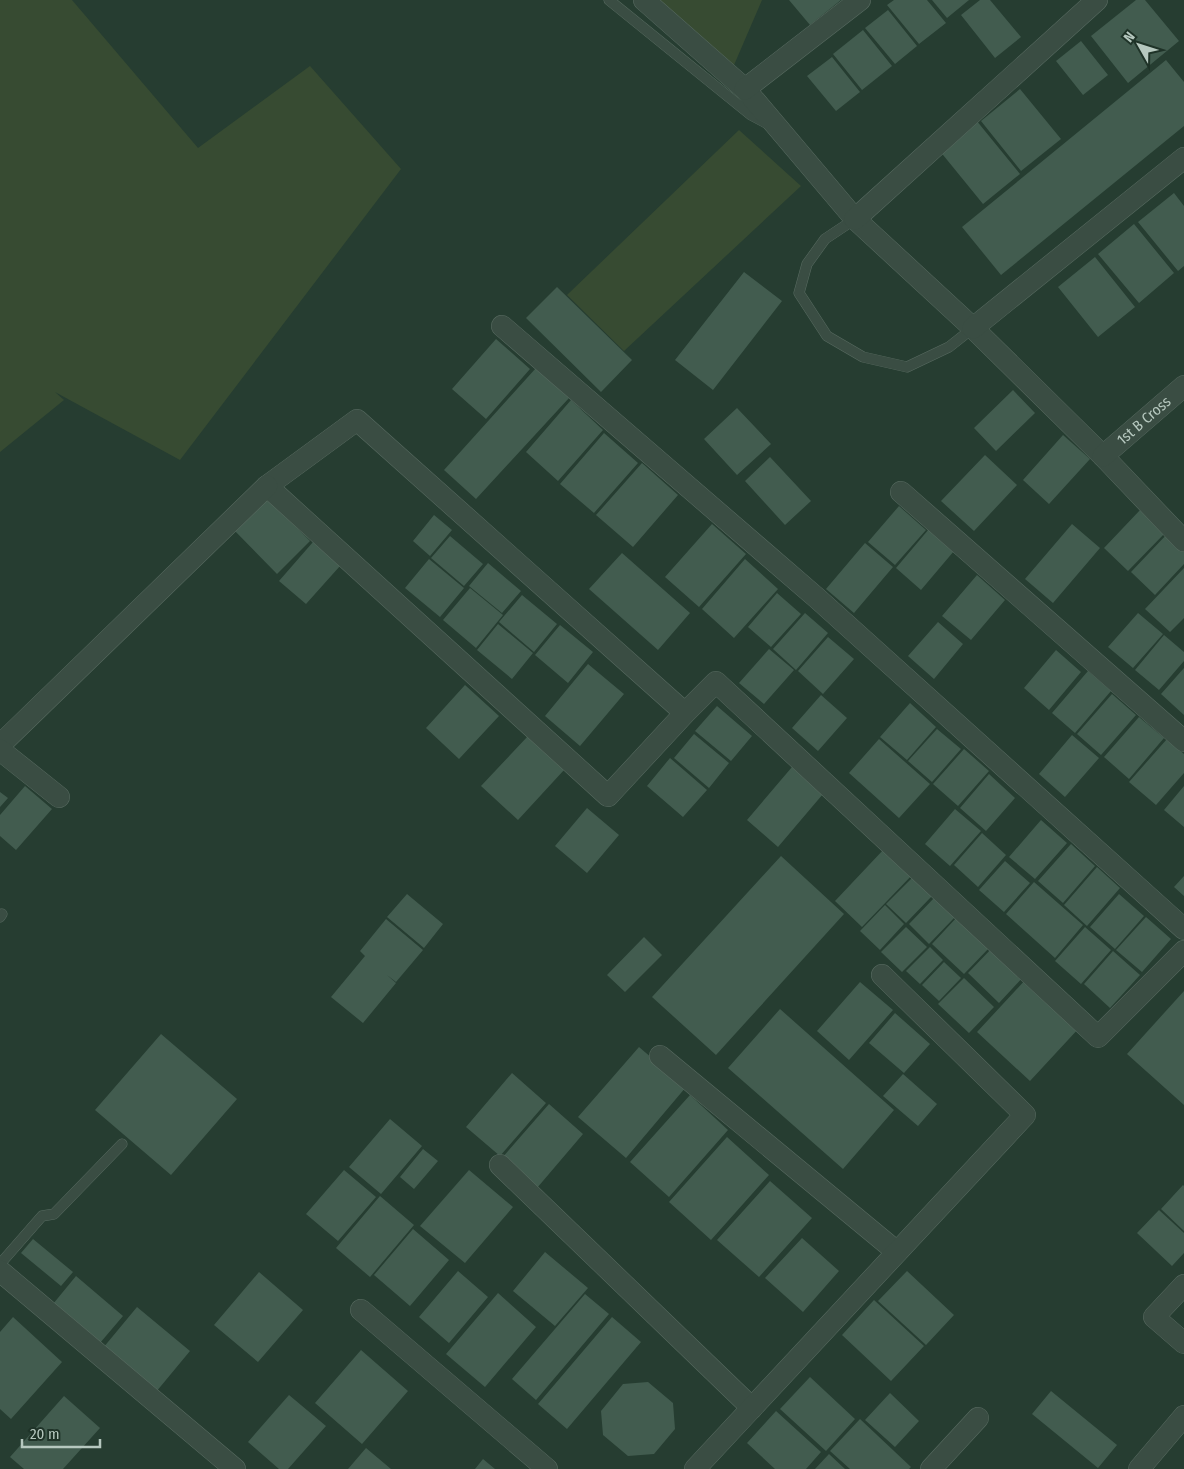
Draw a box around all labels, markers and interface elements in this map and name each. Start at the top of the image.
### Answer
north arrow [1114,20,1164,70]
text: N [1120,29,1139,46]
street label: 1st B Cross [1113,393,1174,449]
scale bar [22,1416,100,1448]
text: 20 m [30,1425,60,1443]

